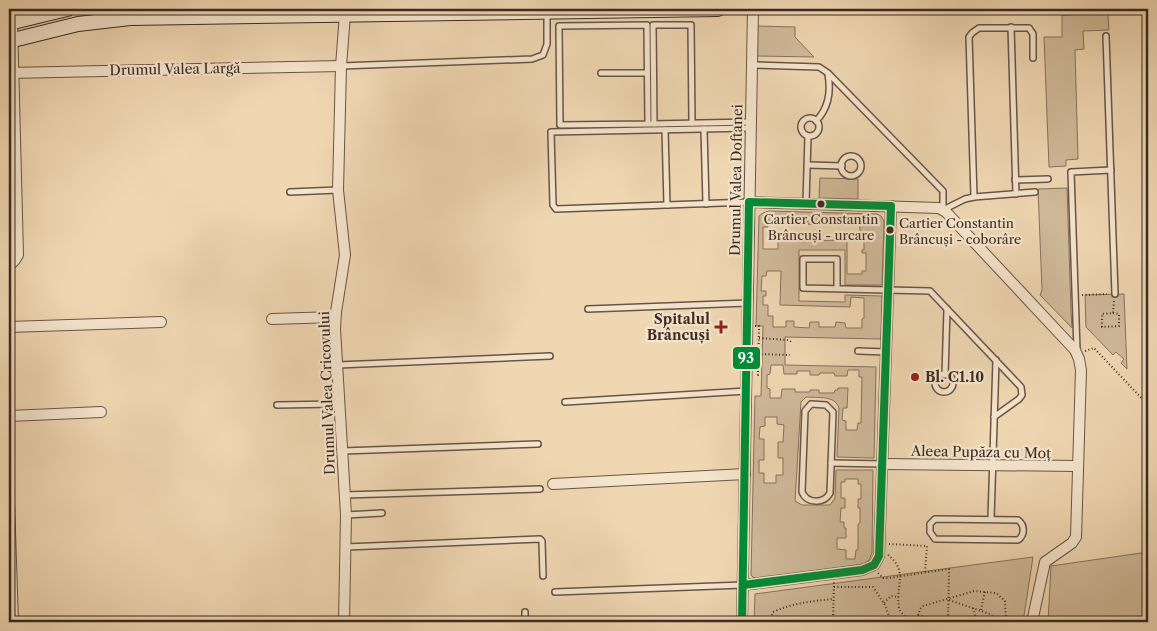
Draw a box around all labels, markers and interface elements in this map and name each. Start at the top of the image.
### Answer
street label: Drumul Valea Largă [109,59,241,79]
street label: Drumul Valea Doftanei [726,104,746,256]
marker: Cartier Constantin Brâncuși - urcare [816,199,826,209]
place label: Cartier Constantin Brâncuși - urcare [764,211,878,244]
place label: Cartier Constantin Brâncuși - coborâre [899,215,1021,248]
marker: Cartier Constantin Brâncuși - coborâre [885,225,895,235]
place label: Spitalul Brâncuși [647,310,710,344]
street label: Drumul Valea Cricovului [315,311,339,475]
marker: Spitalul Brâncuși [714,320,728,334]
line badge: 93 [732,346,761,370]
text: 93 [738,349,754,367]
place label: Bl. C1.10 [925,368,984,386]
marker: Bl. C1.10 [909,371,921,383]
street label: Aleea Pupăza cu Moț [910,442,1051,462]

